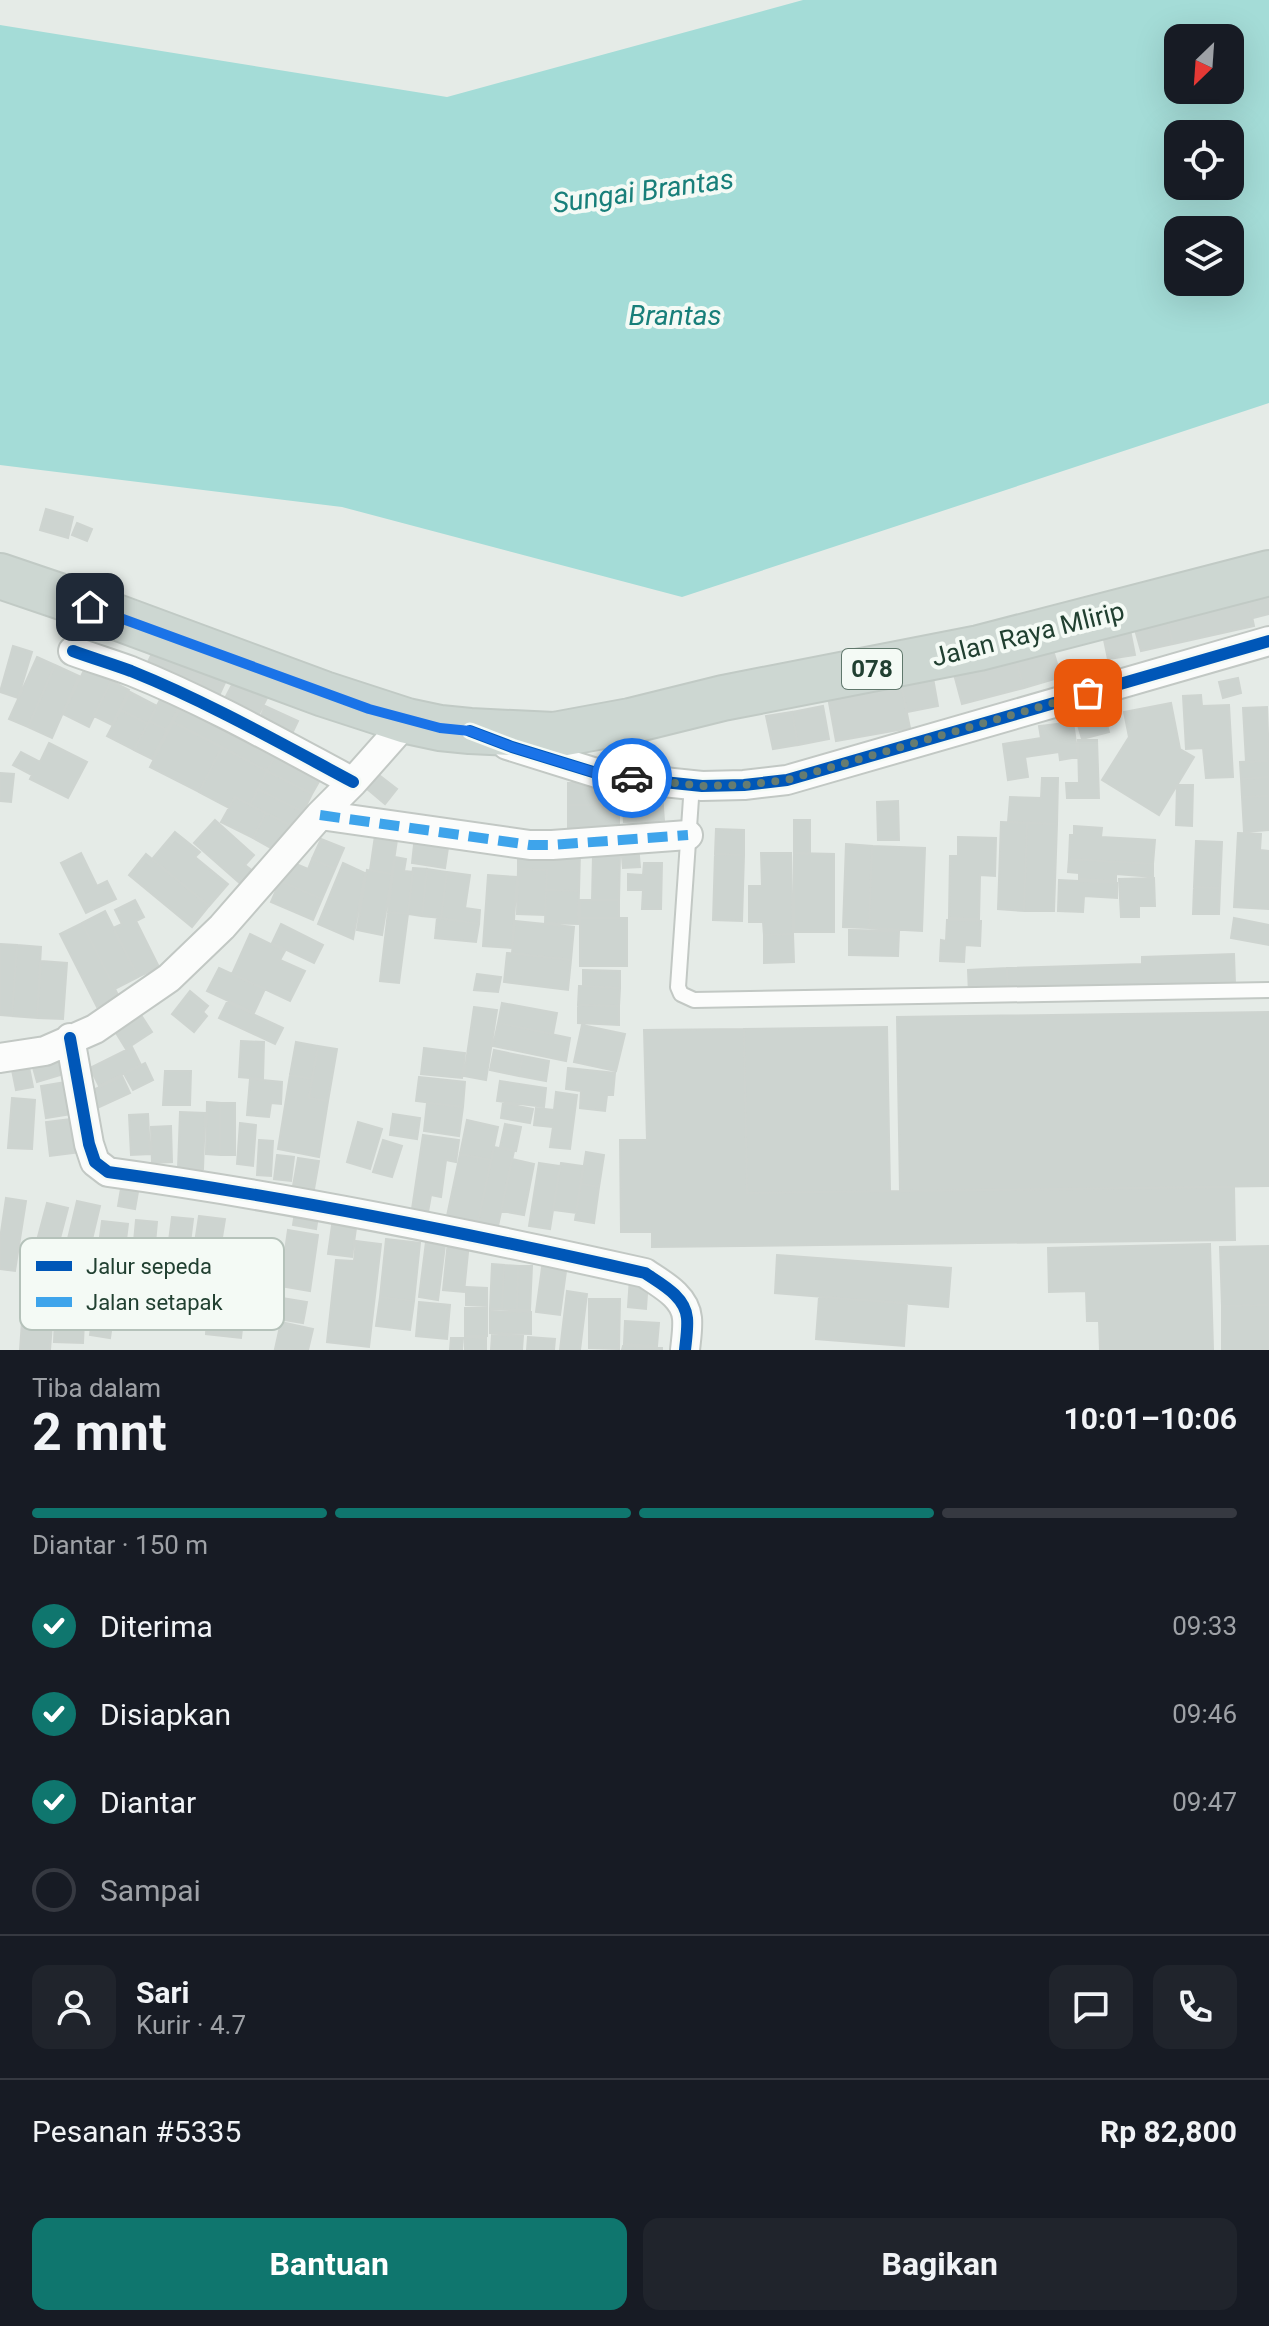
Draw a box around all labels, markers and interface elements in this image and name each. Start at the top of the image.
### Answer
north arrow [1164,24,1244,104]
map controls [1164,24,1244,296]
button: locate [1164,120,1244,200]
water label: Sungai Brantas [550,162,736,220]
button: layers [1164,216,1244,296]
water label: Brantas [628,299,722,332]
pin [56,573,124,641]
icon: home [68,585,112,629]
street label: Jalan Raya Mlirip [929,596,1127,672]
road number: 078 [842,649,902,689]
pin [1054,659,1122,727]
icon: bag [1066,671,1110,715]
courier [592,738,672,818]
icon: car [610,756,654,800]
legend [20,1238,284,1330]
text: Jalur sepeda [86,1254,212,1279]
text: Jalan setapak [86,1290,224,1315]
text: Tiba dalam [32,1373,161,1403]
text: 10:01–10:06 [1063,1401,1237,1436]
text: 2 mnt [32,1402,167,1463]
text: Diantar · 150 m [32,1530,208,1560]
icon: check [32,1604,76,1648]
text: Diterima [100,1609,213,1644]
text: 09:33 [1172,1611,1237,1641]
icon: check [32,1692,76,1736]
text: Disiapkan [100,1697,231,1732]
text: 09:46 [1172,1699,1237,1729]
icon: check [32,1780,76,1824]
text: Diantar [100,1785,196,1820]
text: 09:47 [1172,1787,1237,1817]
text: Sampai [100,1873,201,1908]
button: person [32,1965,116,2049]
button: chat [1049,1965,1133,2049]
button: phone [1153,1965,1237,2049]
text: Sari [136,1975,189,2010]
text: Kurir · 4.7 [136,2010,246,2040]
text: Pesanan #5335 [32,2114,241,2149]
text: Rp 82,800 [1100,2114,1237,2149]
button: Bantuan [32,2218,627,2310]
button: Bagikan [643,2218,1237,2310]

